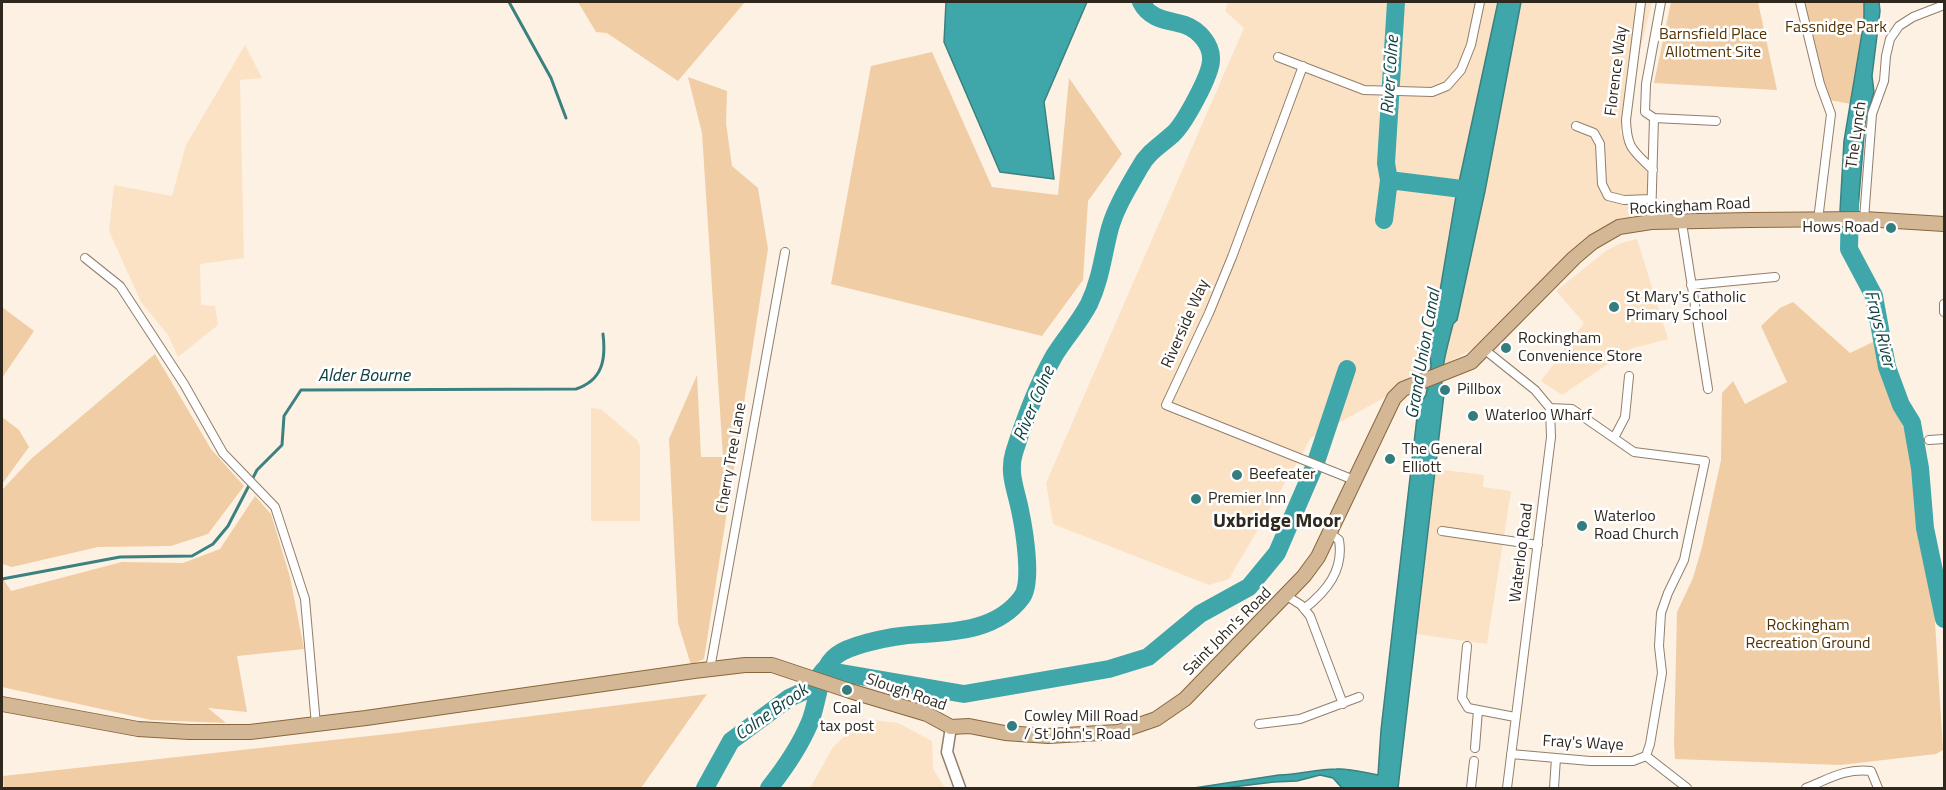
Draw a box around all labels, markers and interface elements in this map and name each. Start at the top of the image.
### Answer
park label: Fassnidge Park [1785,18,1887,38]
street label: Florence Way [1602,25,1632,117]
park label: Barnsfield Place Allotment Site [1659,25,1767,63]
water label: River Colne [1377,35,1405,115]
street label: The Lynch [1843,100,1871,170]
street label: Rockingham Road [1629,194,1751,220]
place label: Hows Road [1802,218,1879,238]
marker: Hows Road [1884,221,1898,235]
street label: Riverside Way [1158,277,1214,371]
water label: Grand Union Canal [1402,287,1446,421]
place label: St Mary's Catholic Primary School [1626,288,1746,326]
water label: Frays River [1859,288,1899,370]
marker: St Mary's Catholic Primary School [1607,300,1621,314]
place label: Rockingham Convenience Store [1518,329,1642,367]
marker: Rockingham Convenience Store [1499,341,1513,355]
water label: River Colne [1010,364,1060,444]
water label: Alder Bourne [318,366,410,388]
place label: Pillbox [1457,380,1501,400]
marker: Pillbox [1438,383,1452,397]
street label: Cherry Tree Lane [713,401,751,515]
place label: Waterloo Wharf [1485,406,1592,426]
marker: Waterloo Wharf [1466,409,1480,423]
place label: The General Elliott [1402,440,1482,478]
marker: The General Elliott [1383,452,1397,466]
place label: Beefeater [1249,465,1315,485]
marker: Beefeater [1230,468,1244,482]
place label: Premier Inn [1208,489,1286,509]
marker: Premier Inn [1189,492,1203,506]
street label: Waterloo Road [1506,502,1538,604]
place label: Waterloo Road Church [1594,507,1679,545]
district label: Uxbridge Moor [1213,510,1341,534]
marker: Waterloo Road Church [1575,519,1589,533]
street label: Saint John's Road [1180,584,1276,680]
park label: Rockingham Recreation Ground [1745,616,1871,654]
street label: Slough Road [863,670,949,716]
water label: Colne Brook [731,680,813,746]
marker: Coal tax post [840,683,854,697]
place label: Coal tax post [820,699,874,737]
place label: Cowley Mill Road / St John's Road [1024,707,1138,745]
marker: Cowley Mill Road / St John's Road [1005,719,1019,733]
street label: Fray's Waye [1542,732,1624,756]

